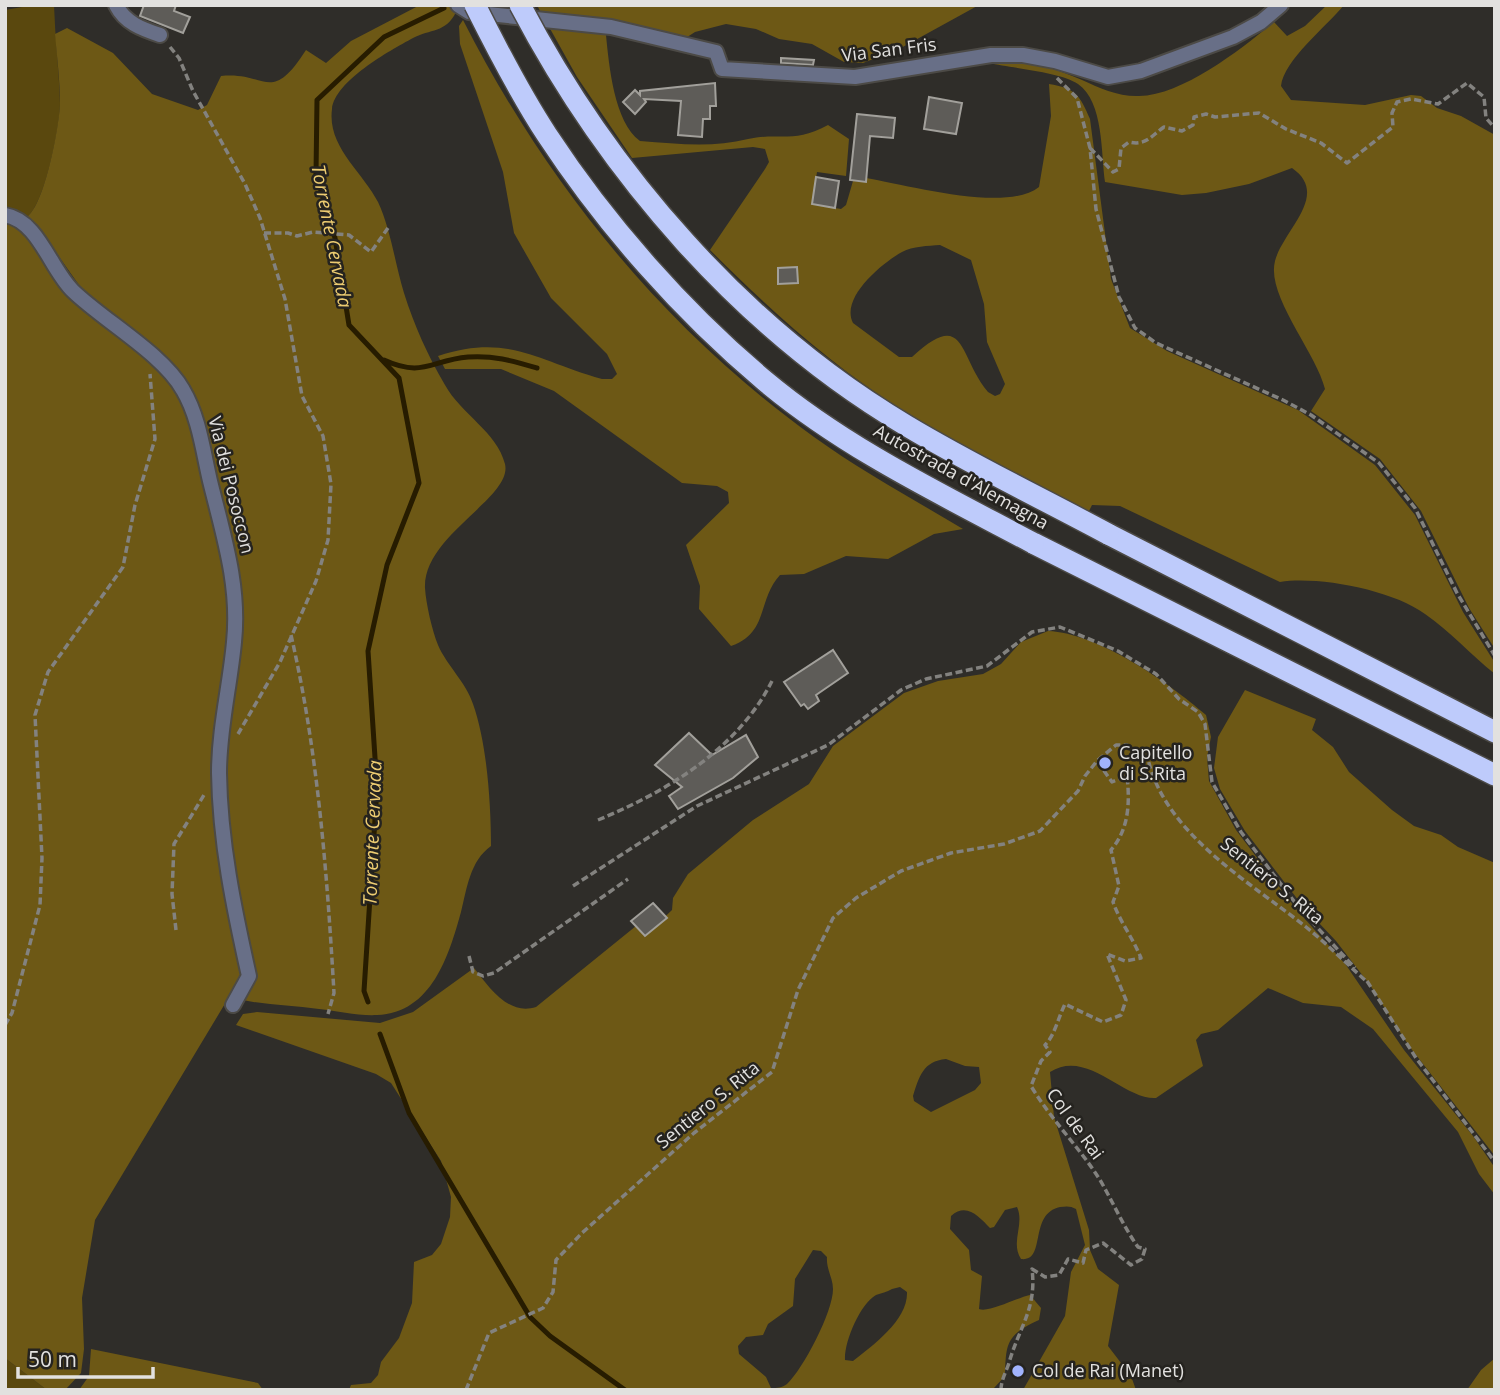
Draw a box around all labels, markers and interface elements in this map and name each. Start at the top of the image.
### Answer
street label: Via San Fris [840,31,938,67]
water label: Torrente Cervada [305,162,359,310]
street label: Via dei Posoccon [203,414,261,556]
street label: Autostrada d'Alemagna [870,418,1053,534]
place label: Capitello di S.Rita [1119,740,1192,785]
marker: Capitello di S.Rita [1097,755,1113,771]
water label: Torrente Cervada [356,760,388,906]
street label: Sentiero S. Rita [1216,831,1329,929]
street label: Sentiero S. Rita [651,1055,764,1153]
street label: Col de Rai [1042,1083,1110,1164]
scale bar [18,1336,152,1380]
text: 50 m [28,1345,77,1373]
place label: Col de Rai (Manet) [1032,1358,1184,1382]
marker: Col de Rai (Manet) [1010,1363,1026,1379]

